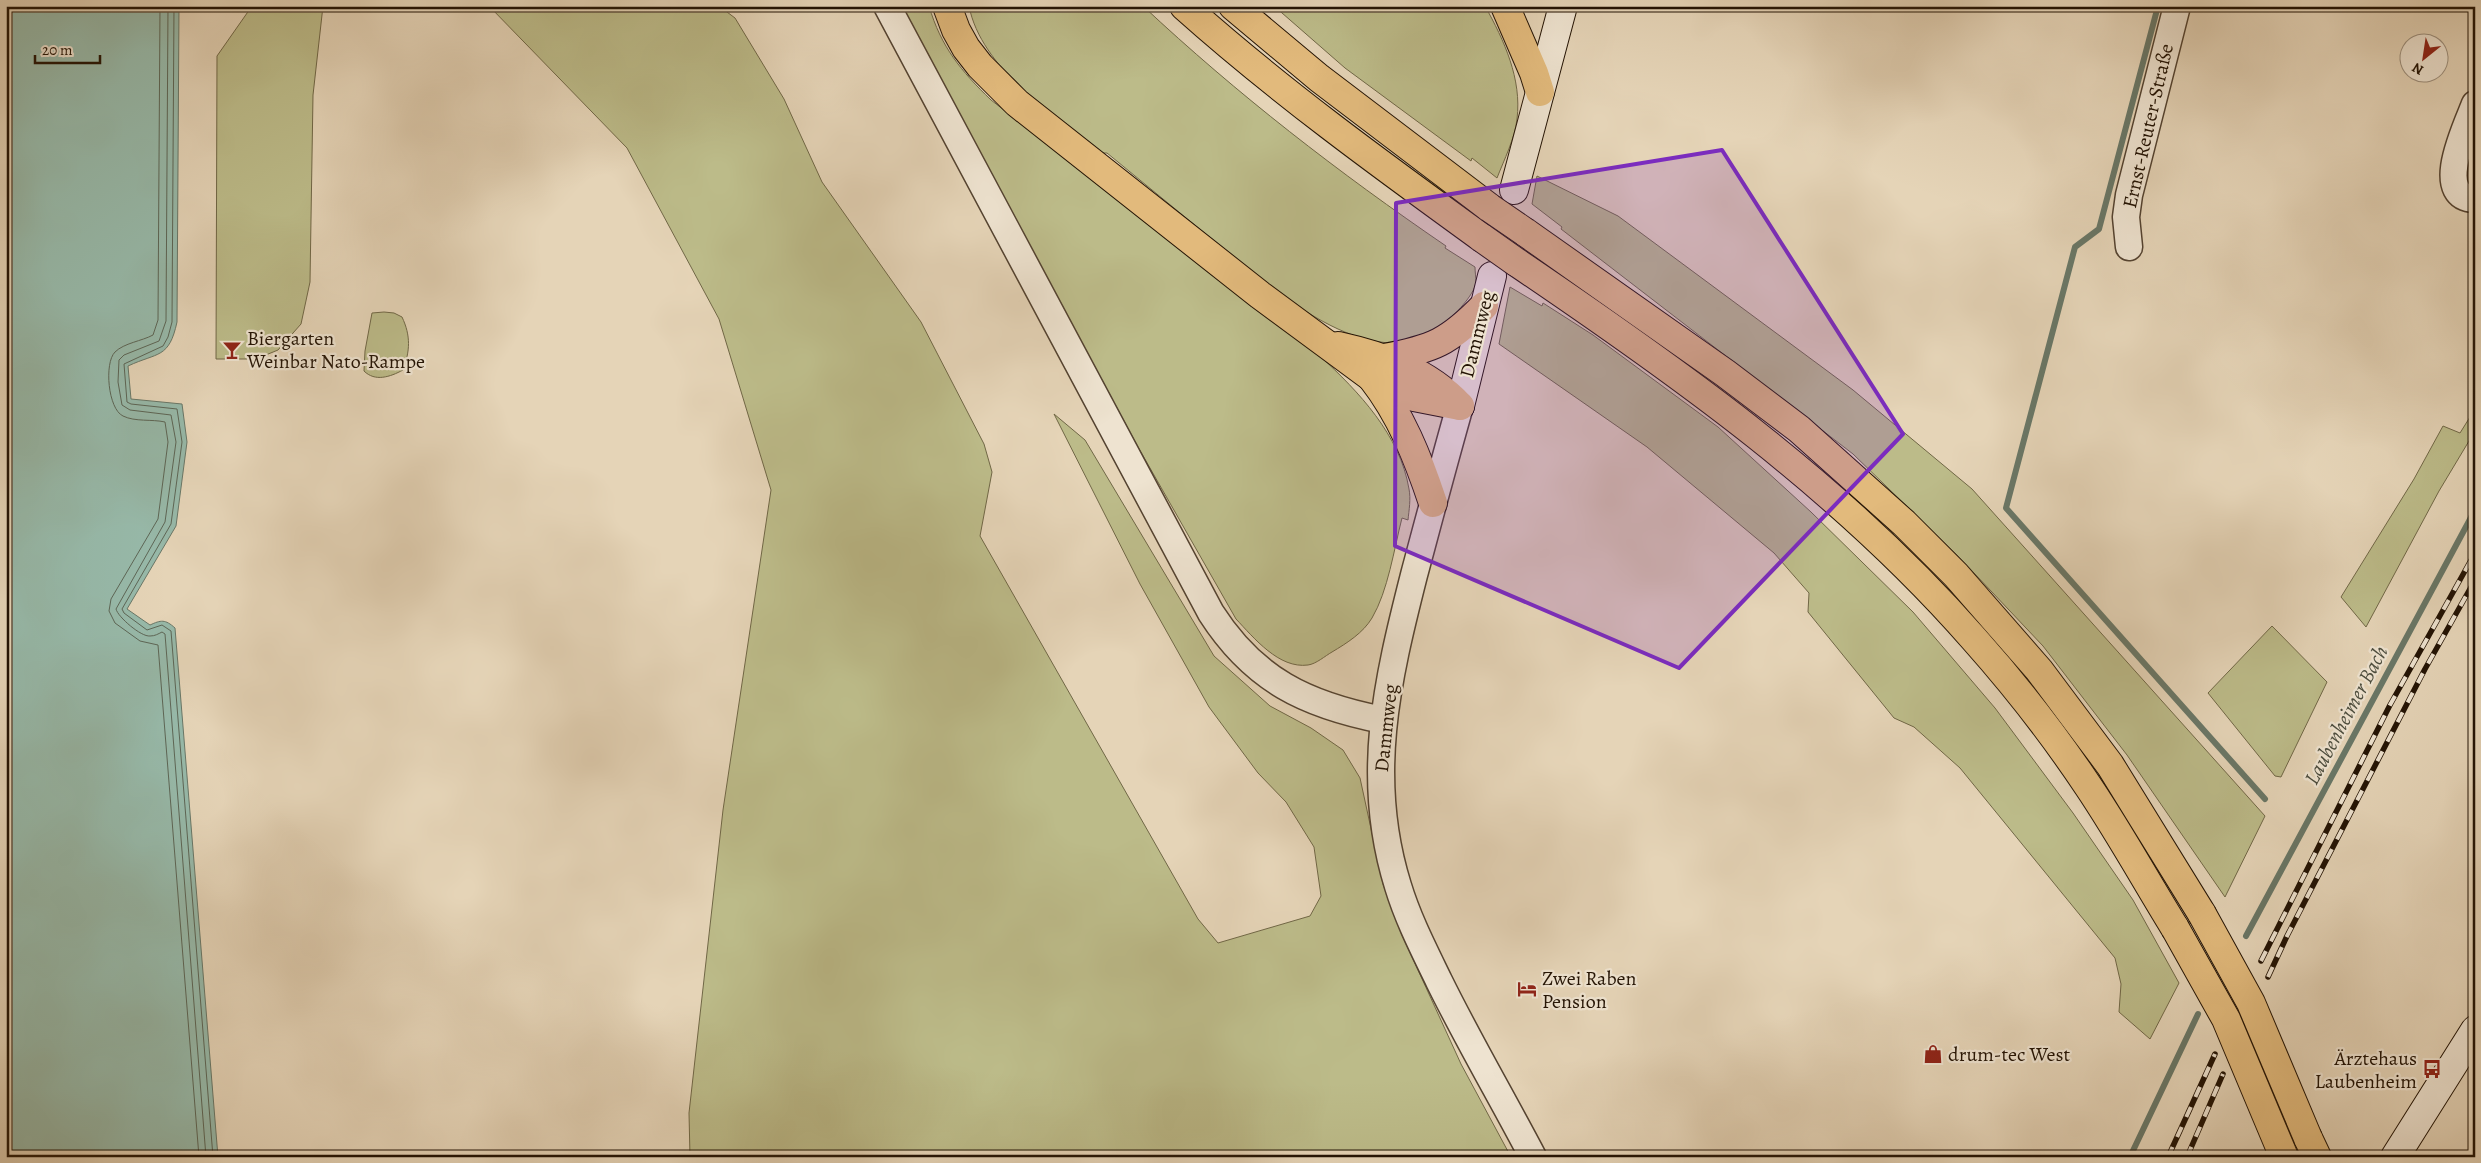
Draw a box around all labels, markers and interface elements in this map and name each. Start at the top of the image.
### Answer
scale bar [35,32,100,64]
north arrow [2398,32,2448,82]
text: 20 m [42,40,73,60]
street label: Ernst-Reuter-Straße [2116,41,2180,211]
text: N [2409,58,2427,80]
street label: Dammweg [1453,288,1501,380]
place label: Biergarten Weinbar Nato-Rampe [246,325,425,375]
bar icon: Biergarten Weinbar Nato-Rampe [221,339,243,361]
water label: Laubenheimer Bach [2298,641,2394,789]
street label: Dammweg [1368,682,1404,774]
place label: Zwei Raben Pension [1542,965,1637,1015]
hotel icon: Zwei Raben Pension [1516,978,1538,1000]
place label: drum-tec West [1948,1041,2071,1068]
shop icon: drum-tec West [1922,1043,1944,1065]
place label: Ärztehaus Laubenheim [2315,1045,2417,1095]
bus stop icon: Ärztehaus Laubenheim [2421,1058,2443,1080]

